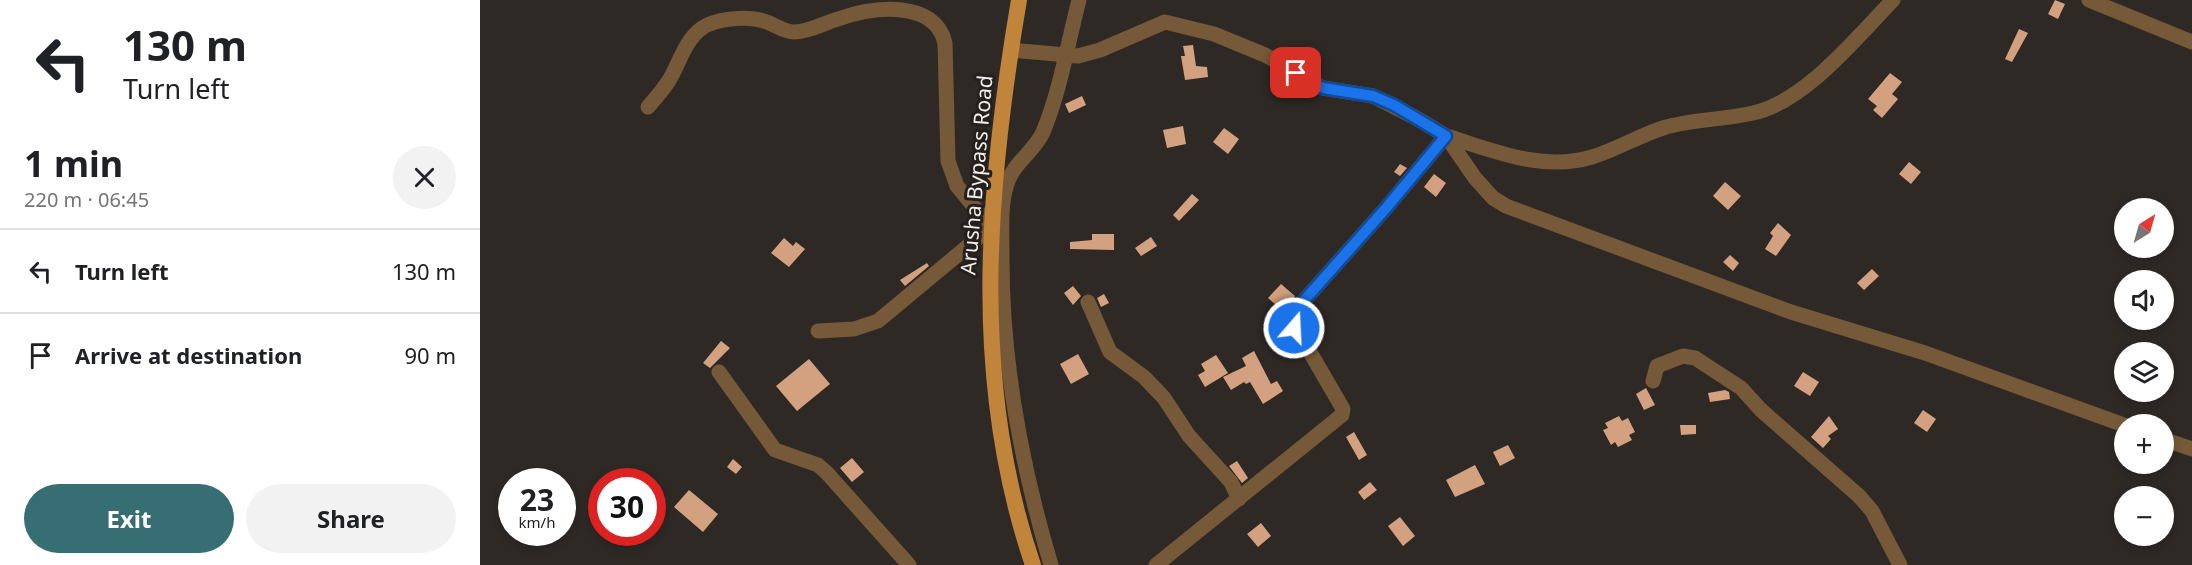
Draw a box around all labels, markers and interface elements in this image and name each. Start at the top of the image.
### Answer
text: 130 m [123,16,247,73]
icon: left [24,24,102,102]
pin [1270,47,1321,98]
icon: arrive [1279,56,1312,89]
text: Turn left [123,70,229,107]
street label: Arusha Bypass Road [953,74,999,276]
text: 1 min [24,139,123,188]
button: close [393,146,456,209]
text: 220 m · 06:45 [24,186,149,213]
north arrow [2114,198,2174,258]
map controls [2114,198,2174,546]
icon: left [24,255,57,288]
text: Turn left [75,256,169,286]
text: 130 m [392,256,456,286]
button: sound [2114,270,2174,330]
position arrow [1262,296,1326,360]
icon: arrive [24,339,57,372]
text: Arrive at destination [75,340,302,370]
text: 90 m [405,340,456,370]
button: layers [2114,342,2174,402]
button: + [2114,414,2174,474]
speed limit sign: 30 [588,468,666,546]
text: 23 [520,479,554,520]
button: Exit [24,484,234,553]
button: Share [246,484,456,553]
button: − [2114,486,2174,546]
text: km/h [519,512,555,532]

